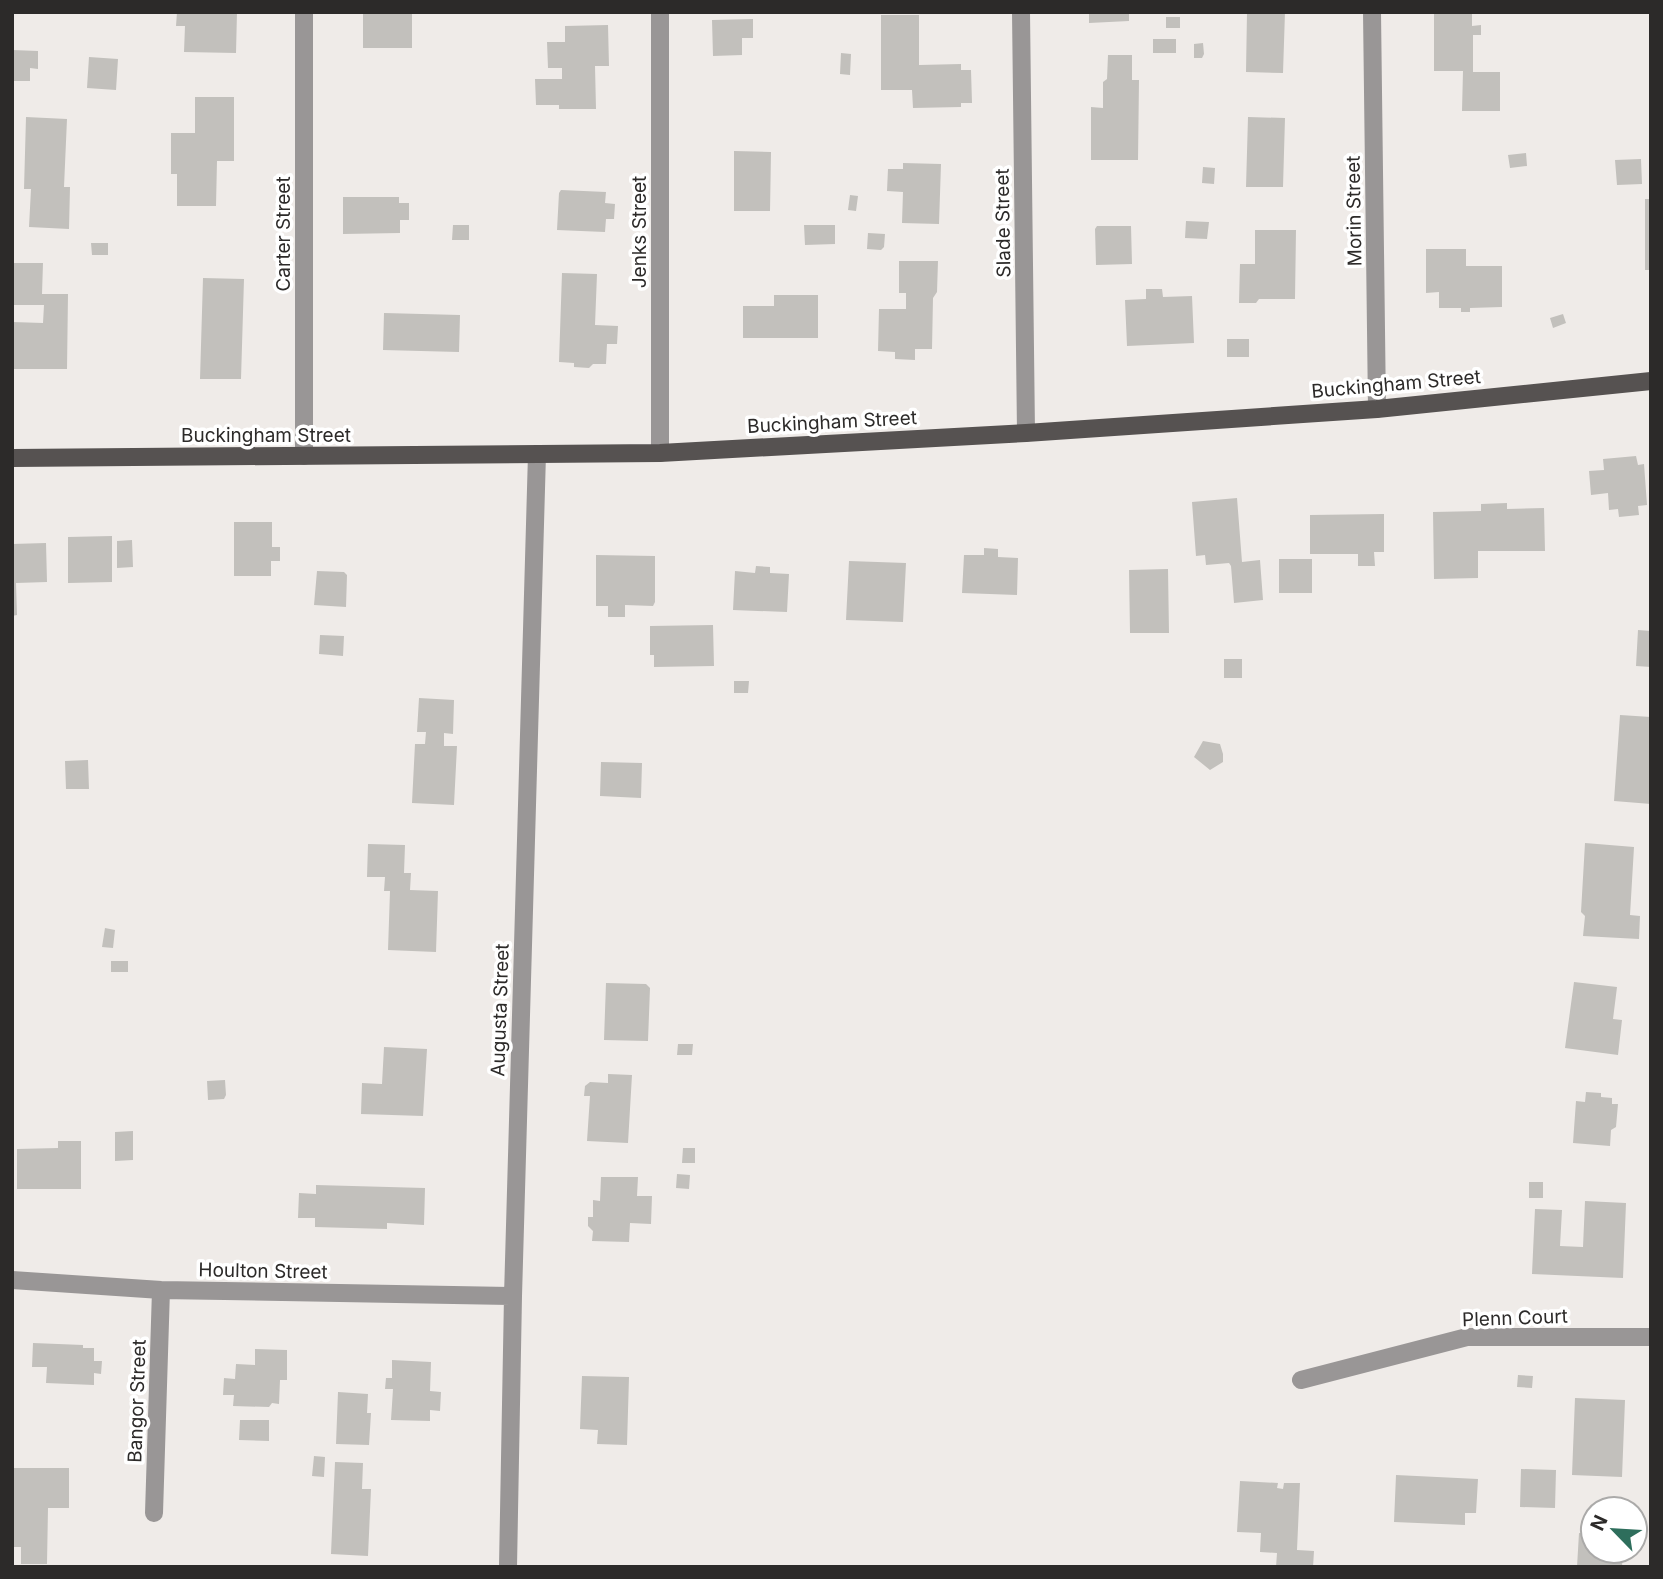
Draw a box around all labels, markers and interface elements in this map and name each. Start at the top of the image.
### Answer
street label: Morin Street [1342,155,1366,267]
street label: Slade Street [991,168,1015,278]
street label: Carter Street [272,176,295,292]
street label: Jenks Street [628,176,651,288]
street label: Buckingham Street [1310,365,1482,403]
street label: Buckingham Street [747,406,917,438]
street label: Buckingham Street [181,424,351,447]
street label: Augusta Street [486,943,514,1077]
street label: Houlton Street [198,1258,328,1284]
street label: Plenn Court [1462,1305,1568,1331]
street label: Bangor Street [123,1339,151,1463]
north arrow [1579,1495,1649,1565]
text: N [1586,1512,1613,1534]

